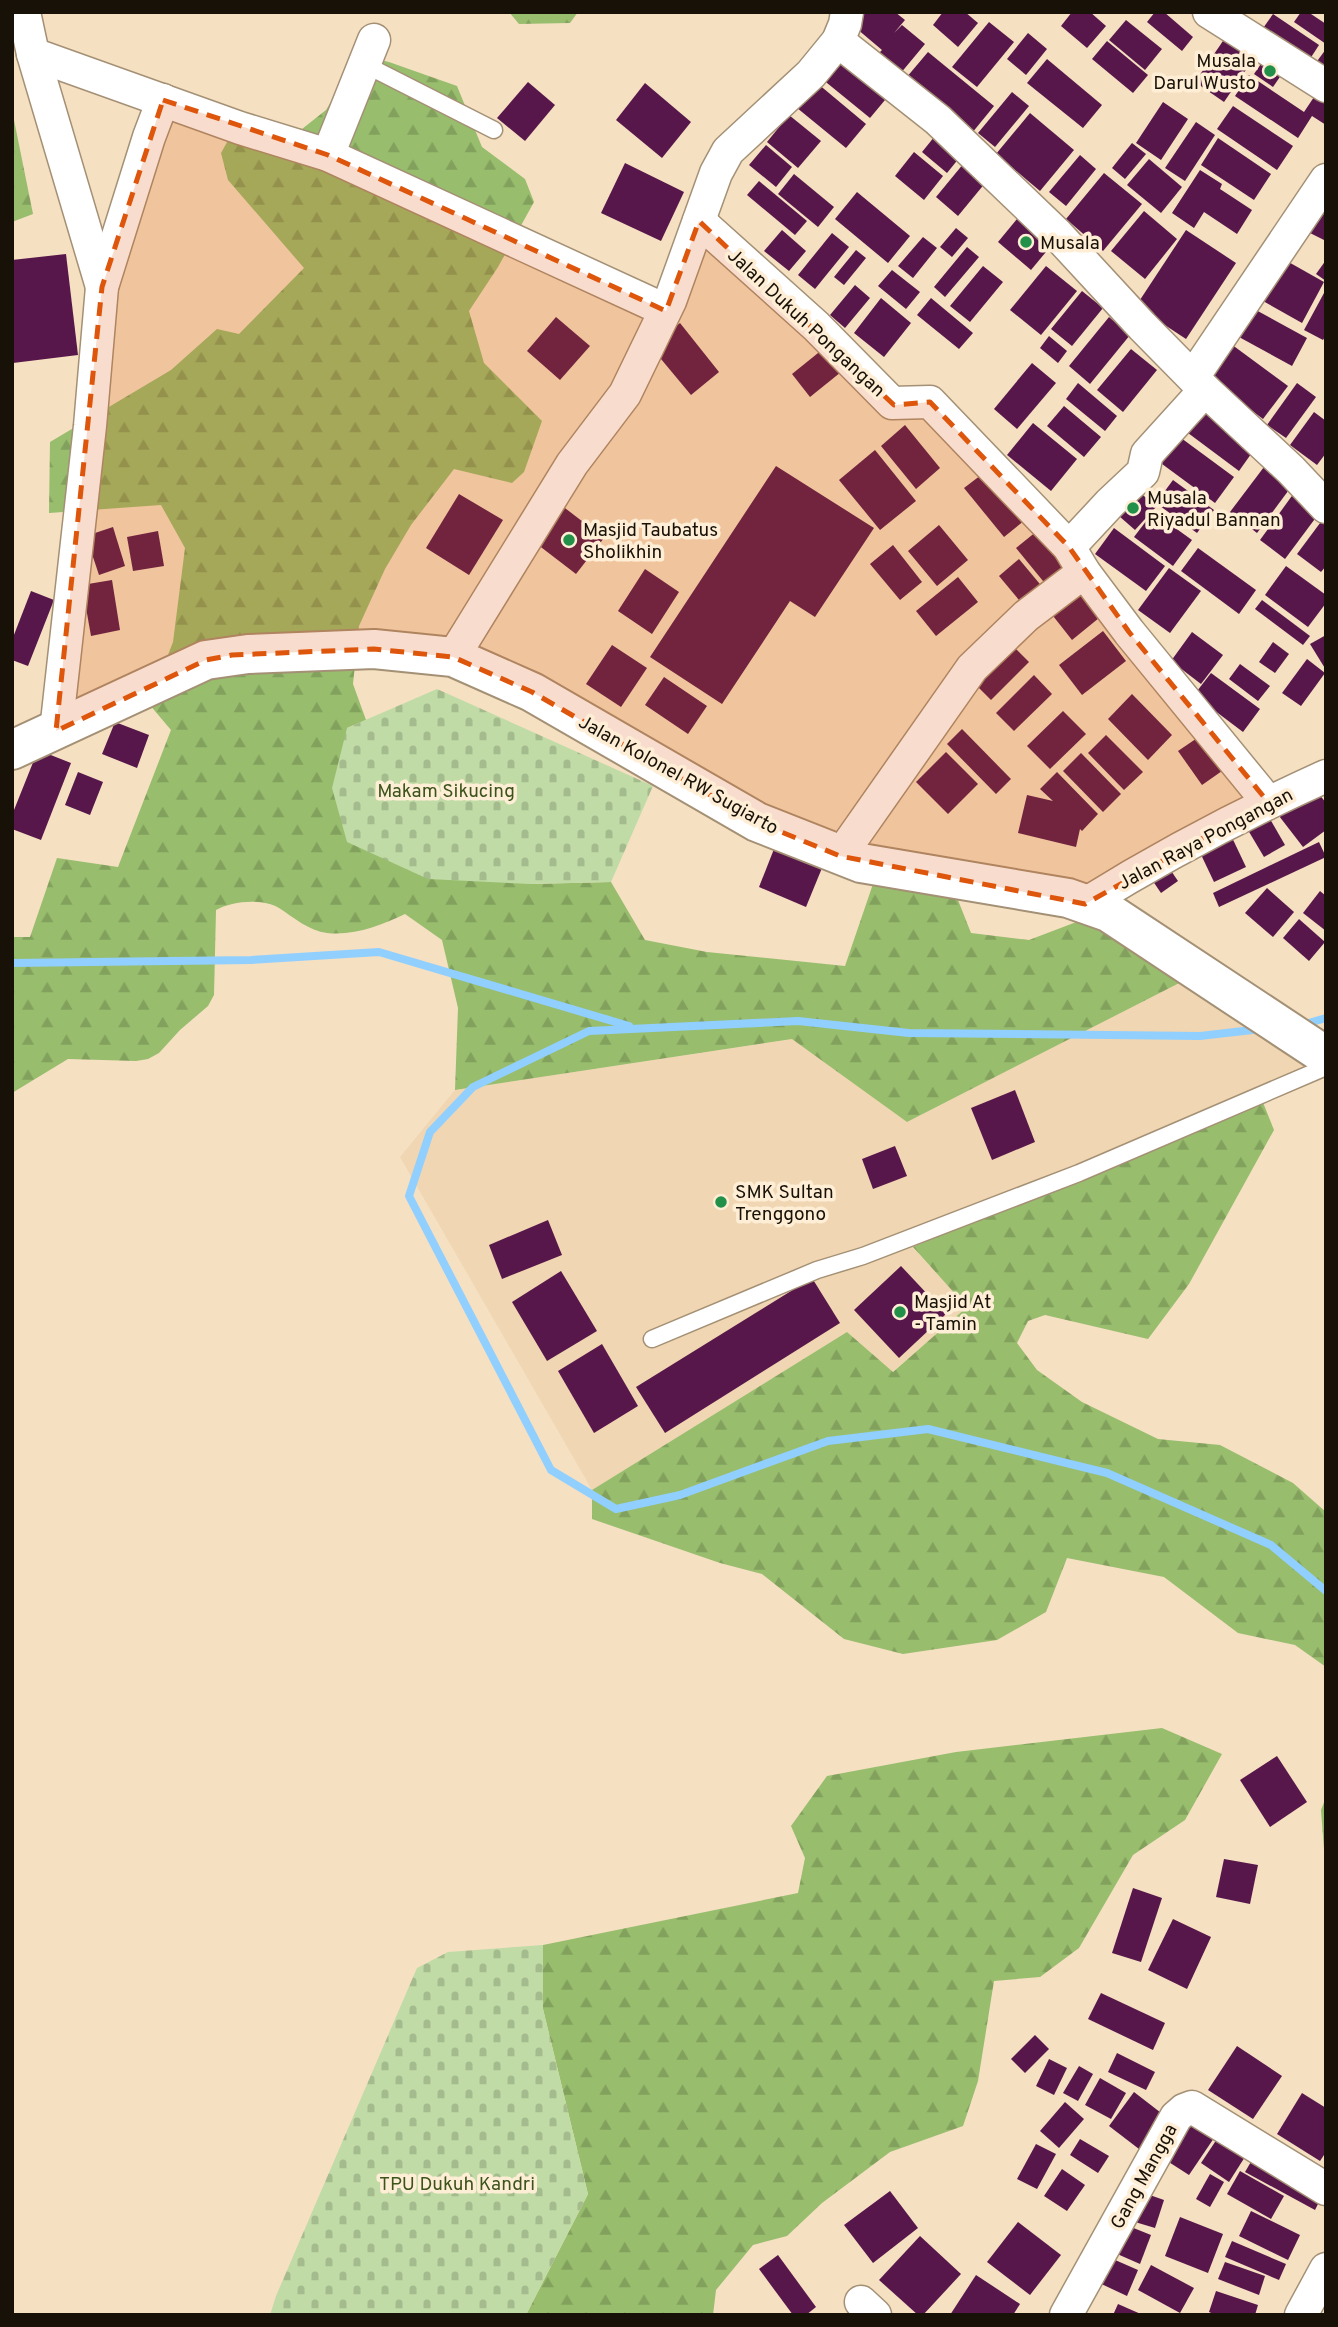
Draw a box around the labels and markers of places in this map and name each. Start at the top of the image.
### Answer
place label: Musala Darul Wusto [1153,50,1256,96]
marker: Musala Darul Wusto [1262,63,1278,79]
place label: Musala [1040,232,1100,256]
marker: Musala [1018,234,1034,250]
place label: Musala Riyadul Bannan [1147,487,1281,533]
marker: Musala Riyadul Bannan [1125,500,1141,516]
place label: Masjid Taubatus Sholikhin [583,519,718,565]
marker: Masjid Taubatus Sholikhin [561,532,577,548]
place label: SMK Sultan Trenggono [735,1181,834,1227]
marker: SMK Sultan Trenggono [713,1194,729,1210]
place label: Masjid At - Tamin [914,1291,991,1337]
marker: Masjid At - Tamin [892,1304,908,1320]

